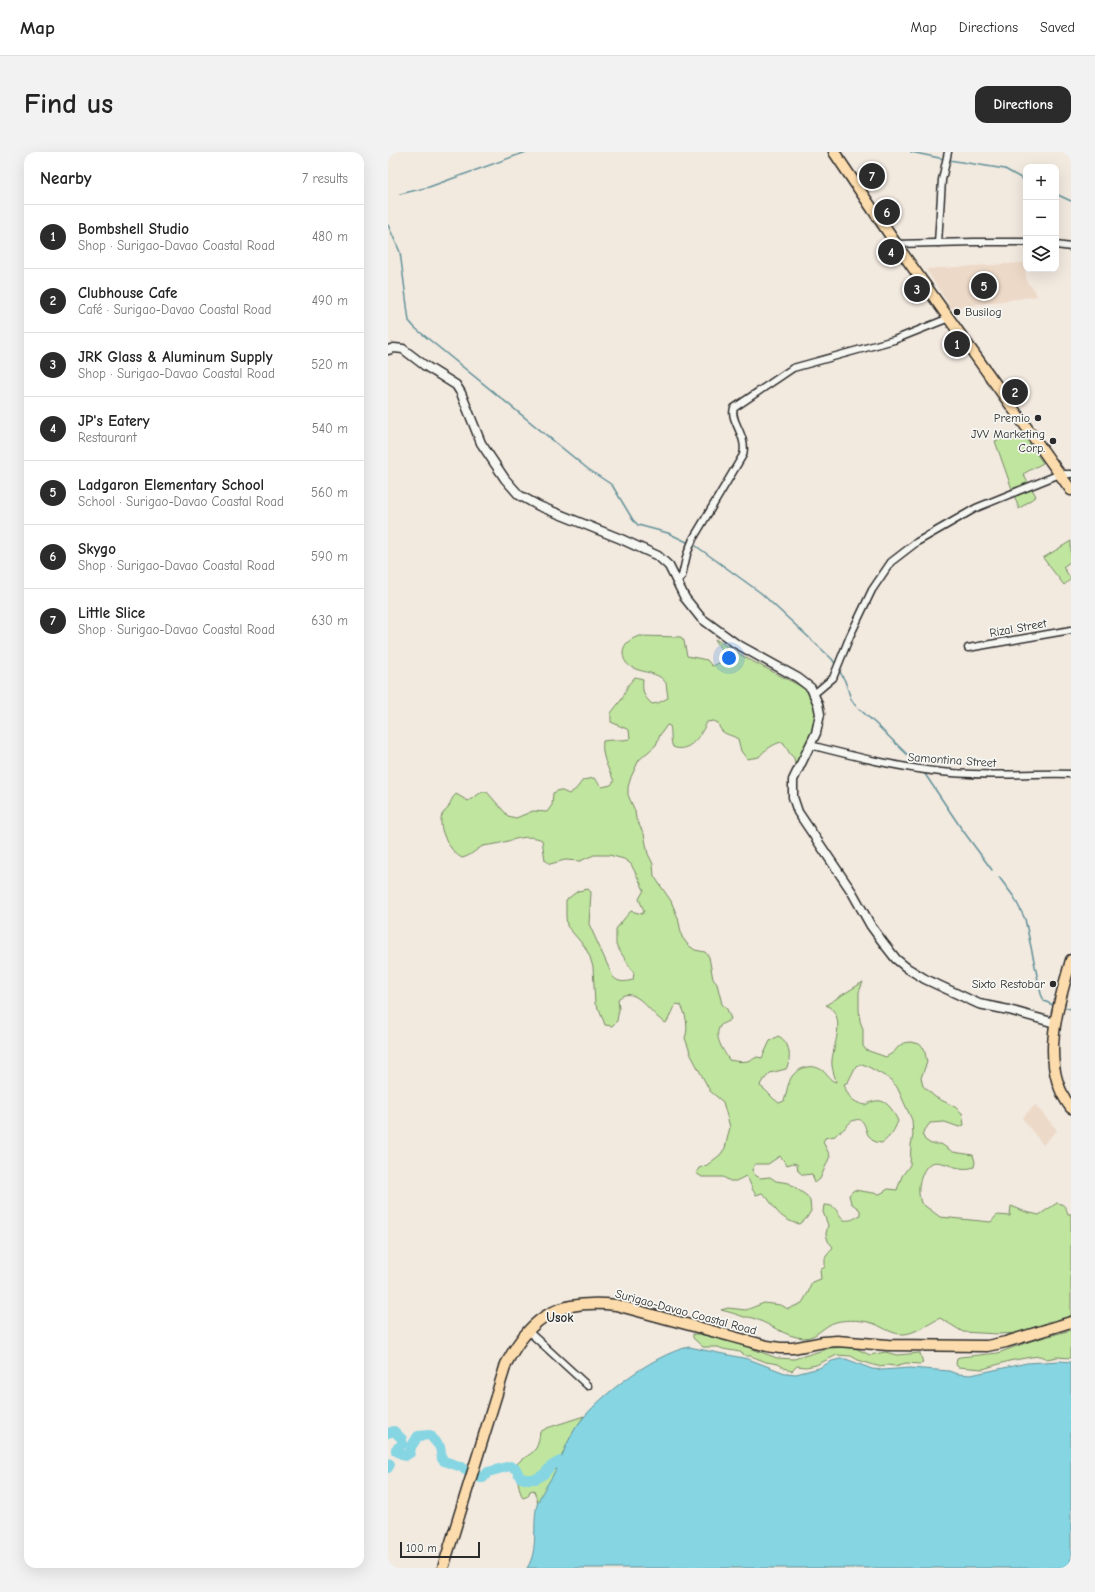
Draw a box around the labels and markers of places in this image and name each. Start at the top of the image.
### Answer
pin: 7 [859,161,885,191]
pin: 6 [874,197,900,227]
pin: 4 [878,237,904,267]
pin: 5 [971,271,997,301]
pin: 3 [904,274,930,304]
place label: Busilog [965,305,1002,319]
marker: Busilog [952,307,962,317]
pin: 1 [944,329,970,359]
pin: 2 [1002,377,1028,407]
place label: Premio [994,411,1030,425]
marker: Premio [1033,413,1043,423]
place label: JVV Marketing Corp. [971,427,1045,455]
marker: JVV Marketing Corp. [1048,436,1058,446]
place label: Sixto Restobar [972,977,1045,991]
marker: Sixto Restobar [1048,979,1058,989]

